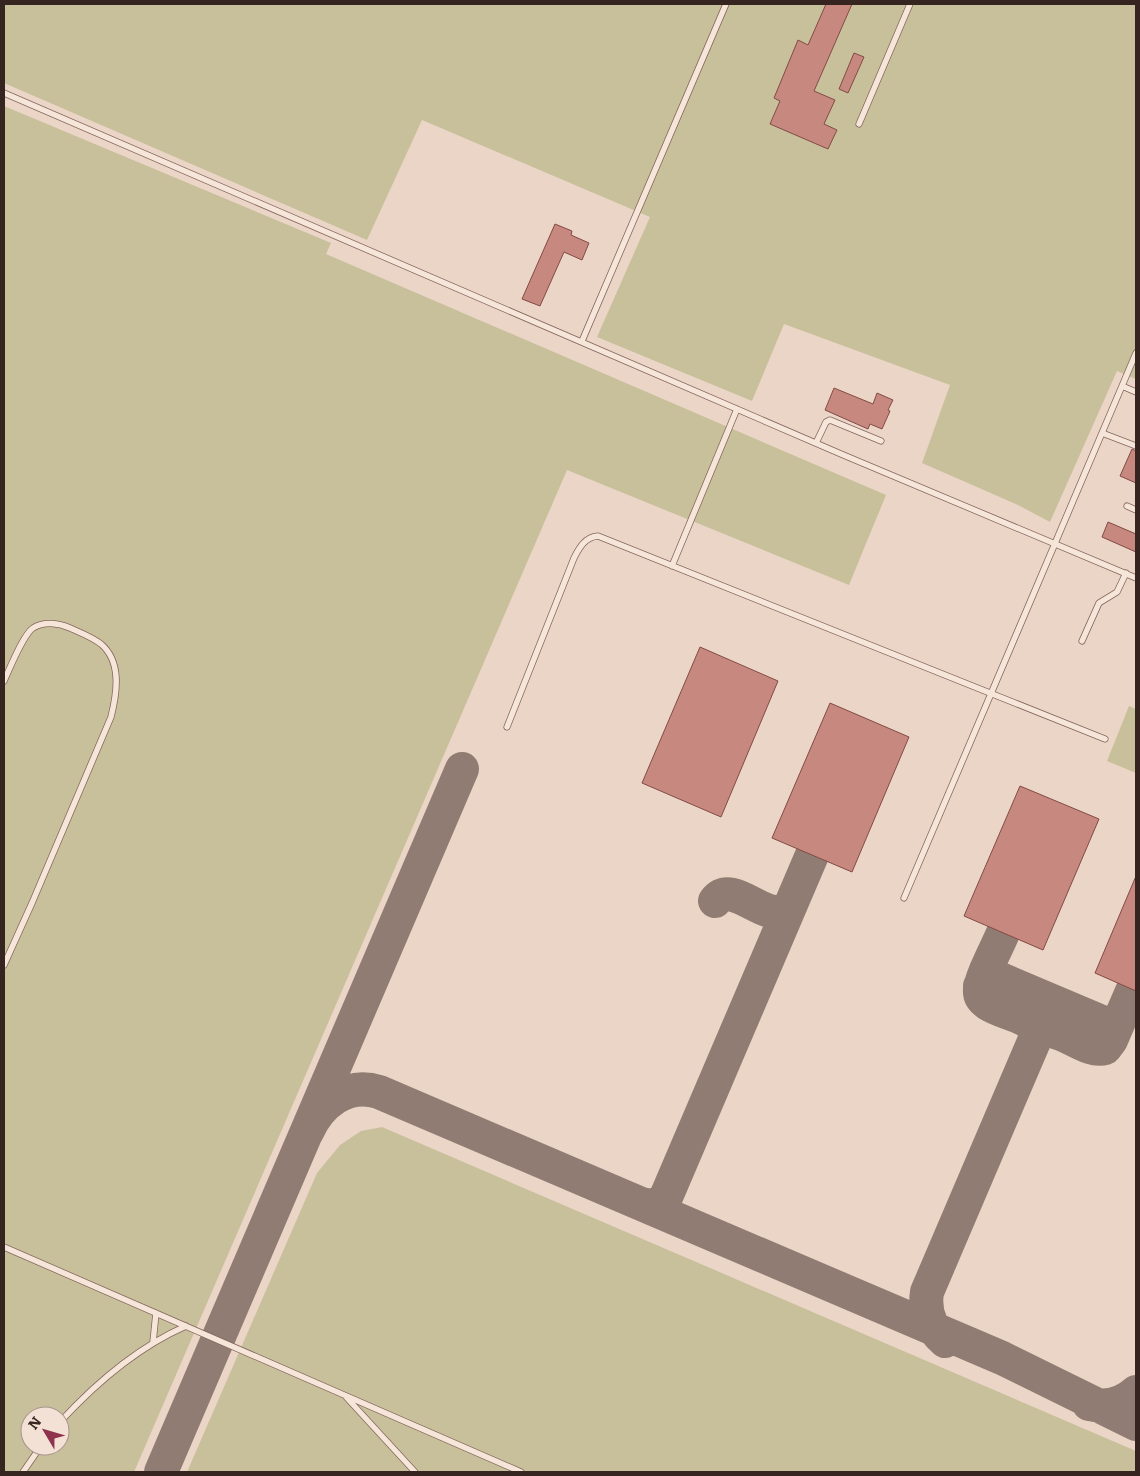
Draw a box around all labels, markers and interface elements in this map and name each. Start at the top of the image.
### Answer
north arrow [20,1406,70,1456]
text: N [22,1411,46,1433]

